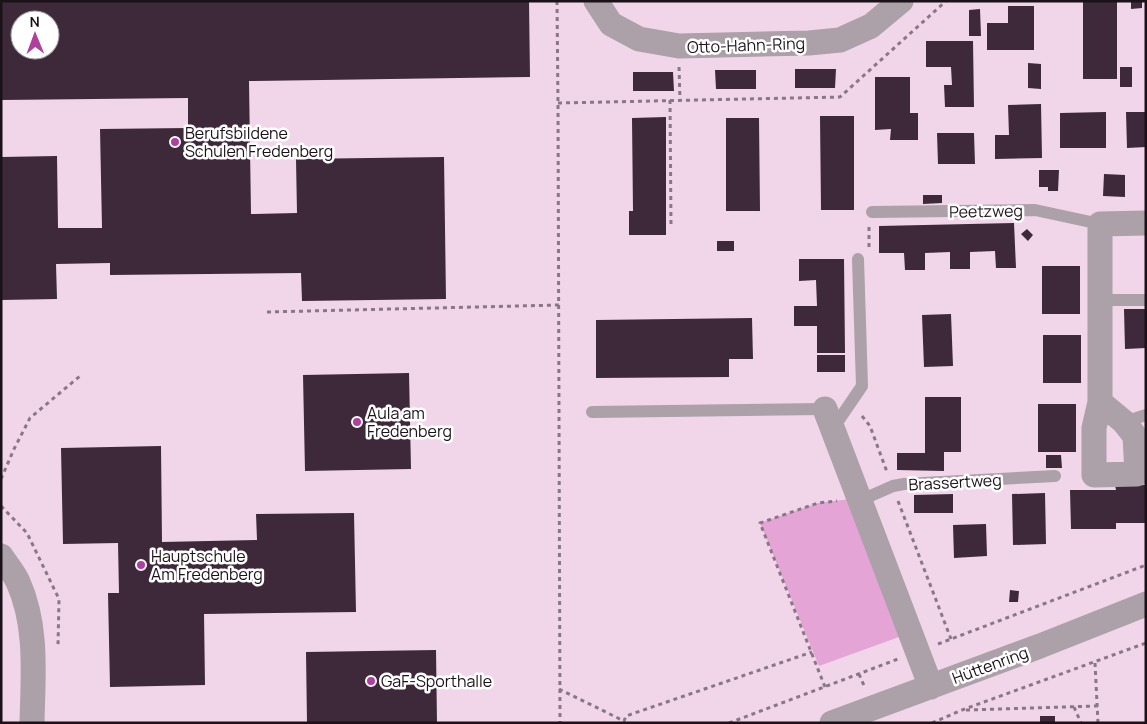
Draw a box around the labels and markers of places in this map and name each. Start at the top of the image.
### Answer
place label: Berufsbildene Schulen Fredenberg [185,122,333,162]
marker: Berufsbildene Schulen Fredenberg [169,136,181,148]
place label: Aula am Fredenberg [367,402,452,442]
marker: Aula am Fredenberg [351,416,363,428]
place label: Hauptschule Am Fredenberg [151,545,263,585]
marker: Hauptschule Am Fredenberg [135,559,147,571]
place label: GaF-Sporthalle [381,670,492,692]
marker: GaF-Sporthalle [365,675,377,687]

